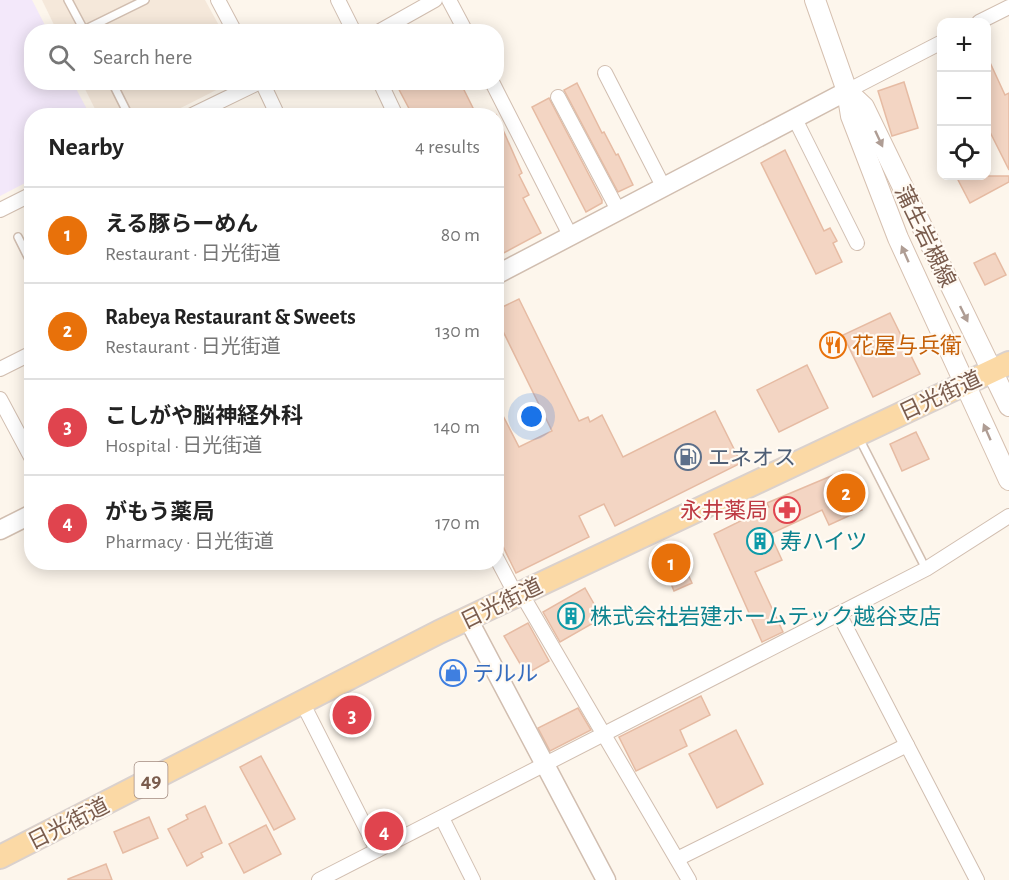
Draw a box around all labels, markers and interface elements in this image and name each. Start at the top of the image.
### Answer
map controls [937,18,991,180]
button: + [937,18,991,72]
search box [24,24,504,90]
icon: search [45,41,78,74]
text: Search here [93,46,192,68]
button: − [937,72,991,126]
button: locate [937,126,991,180]
one-way arrow [874,131,884,148]
text: Nearby [48,134,124,160]
text: 4 results [415,137,480,157]
street label: 蒲生岩槻線 [891,182,960,291]
text: える豚らーめん [105,213,258,235]
text: 1 [64,225,71,245]
text: 80 m [441,225,480,245]
text: Restaurant · 日光街道 [105,244,281,264]
one-way arrow [901,246,910,263]
text: Rabeya Restaurant & Sweets [105,306,356,328]
one-way arrow [960,306,969,323]
text: 2 [63,321,72,341]
text: 130 m [435,321,480,341]
restaurant icon: 花屋与兵衛 [818,330,848,360]
place label: 花屋与兵衛 [852,334,962,357]
text: Restaurant · 日光街道 [105,337,281,357]
street label: 日光街道 [895,366,985,424]
your location [517,402,546,431]
text: こしがや脳神経外科 [105,405,303,427]
text: 3 [63,417,72,437]
text: 140 m [434,417,480,437]
one-way arrow [982,422,992,440]
text: Hospital · 日光街道 [105,436,262,456]
fuel station icon: エネオス [673,442,703,472]
place label: エネオス [708,447,796,469]
pin: 2 [826,470,866,516]
pharmacy icon: 永井薬局 [772,495,802,525]
place label: 永井薬局 [680,499,768,522]
text: がもう薬局 [105,501,214,523]
text: 4 [62,513,73,533]
text: 170 m [435,513,480,533]
building icon: 寿ハイツ [745,526,775,556]
place label: 寿ハイツ [780,530,868,553]
text: Pharmacy · 日光街道 [105,532,274,552]
pin: 1 [652,540,690,586]
street label: 日光街道 [457,574,546,633]
building icon: 株式会社岩建ホームテック越谷支店 [556,601,586,631]
place label: 株式会社岩建ホームテック越谷支店 [590,605,941,628]
shop icon: テルル [438,658,468,688]
place label: テルル [472,663,538,685]
pin: 3 [332,692,372,738]
road number: 49 [134,762,168,798]
street label: 日光街道 [24,793,113,854]
pin: 4 [364,808,404,854]

